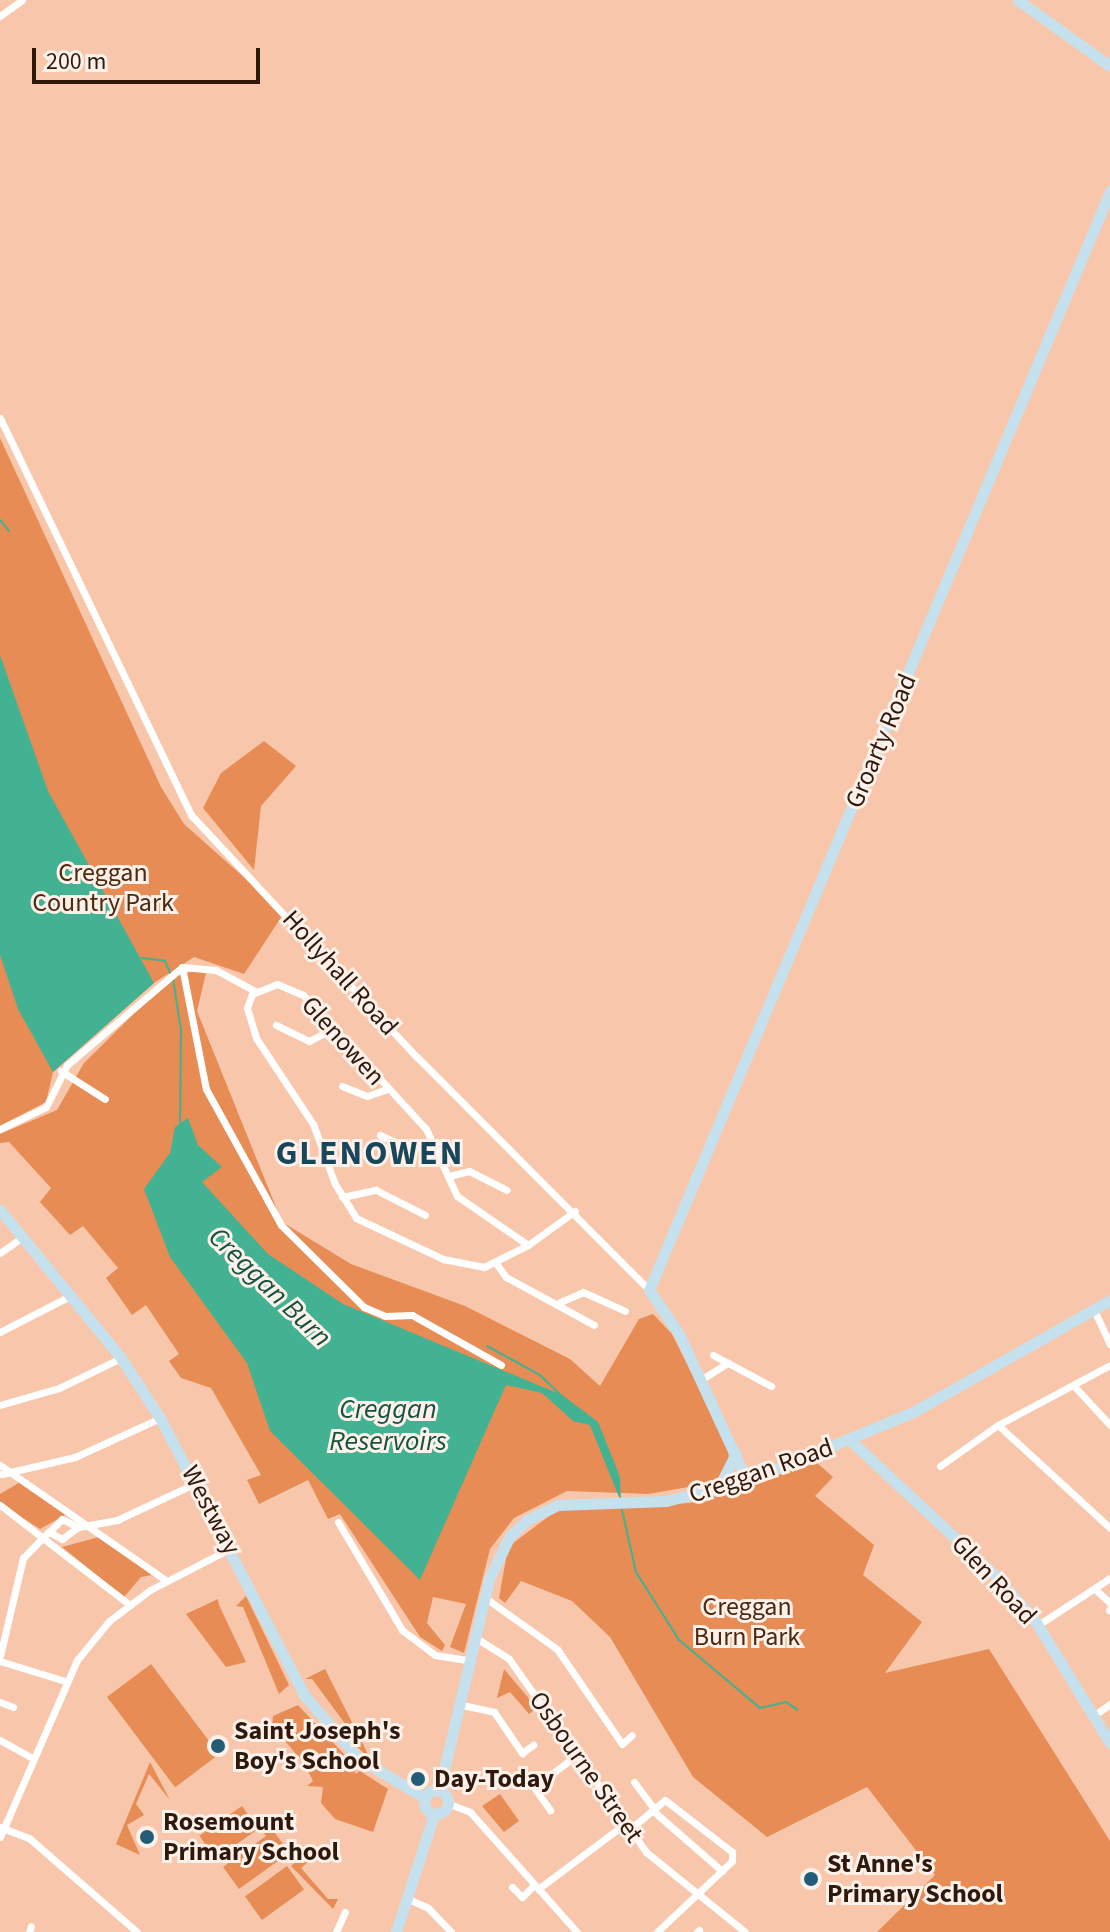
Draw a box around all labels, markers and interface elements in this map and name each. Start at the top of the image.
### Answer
scale bar [36,32,264,82]
text: 200 m [46,44,106,79]
street label: Groarty Road [839,669,923,813]
park label: Creggan Country Park [32,857,174,918]
street label: Hollyhall Road [276,904,404,1042]
street label: Glenowen [295,990,391,1092]
district label: GLENOWEN [276,1134,464,1174]
water label: Creggan Burn [202,1220,338,1354]
water label: Creggan Reservoirs [329,1392,447,1458]
street label: Creggan Road [685,1432,837,1510]
street label: Westway [175,1460,247,1560]
street label: Glen Road [945,1529,1043,1631]
park label: Creggan Burn Park [694,1591,800,1652]
street label: Osbourne Street [522,1685,650,1849]
place label: Saint Joseph's Boy's School [234,1715,400,1776]
marker: Saint Joseph's Boy's School [209,1737,227,1755]
place label: Day-Today [434,1763,554,1795]
marker: Day-Today [409,1770,427,1788]
place label: Rosemount Primary School [163,1806,339,1868]
marker: Rosemount Primary School [138,1828,156,1846]
place label: St Anne's Primary School [827,1848,1003,1910]
marker: St Anne's Primary School [802,1870,820,1888]

